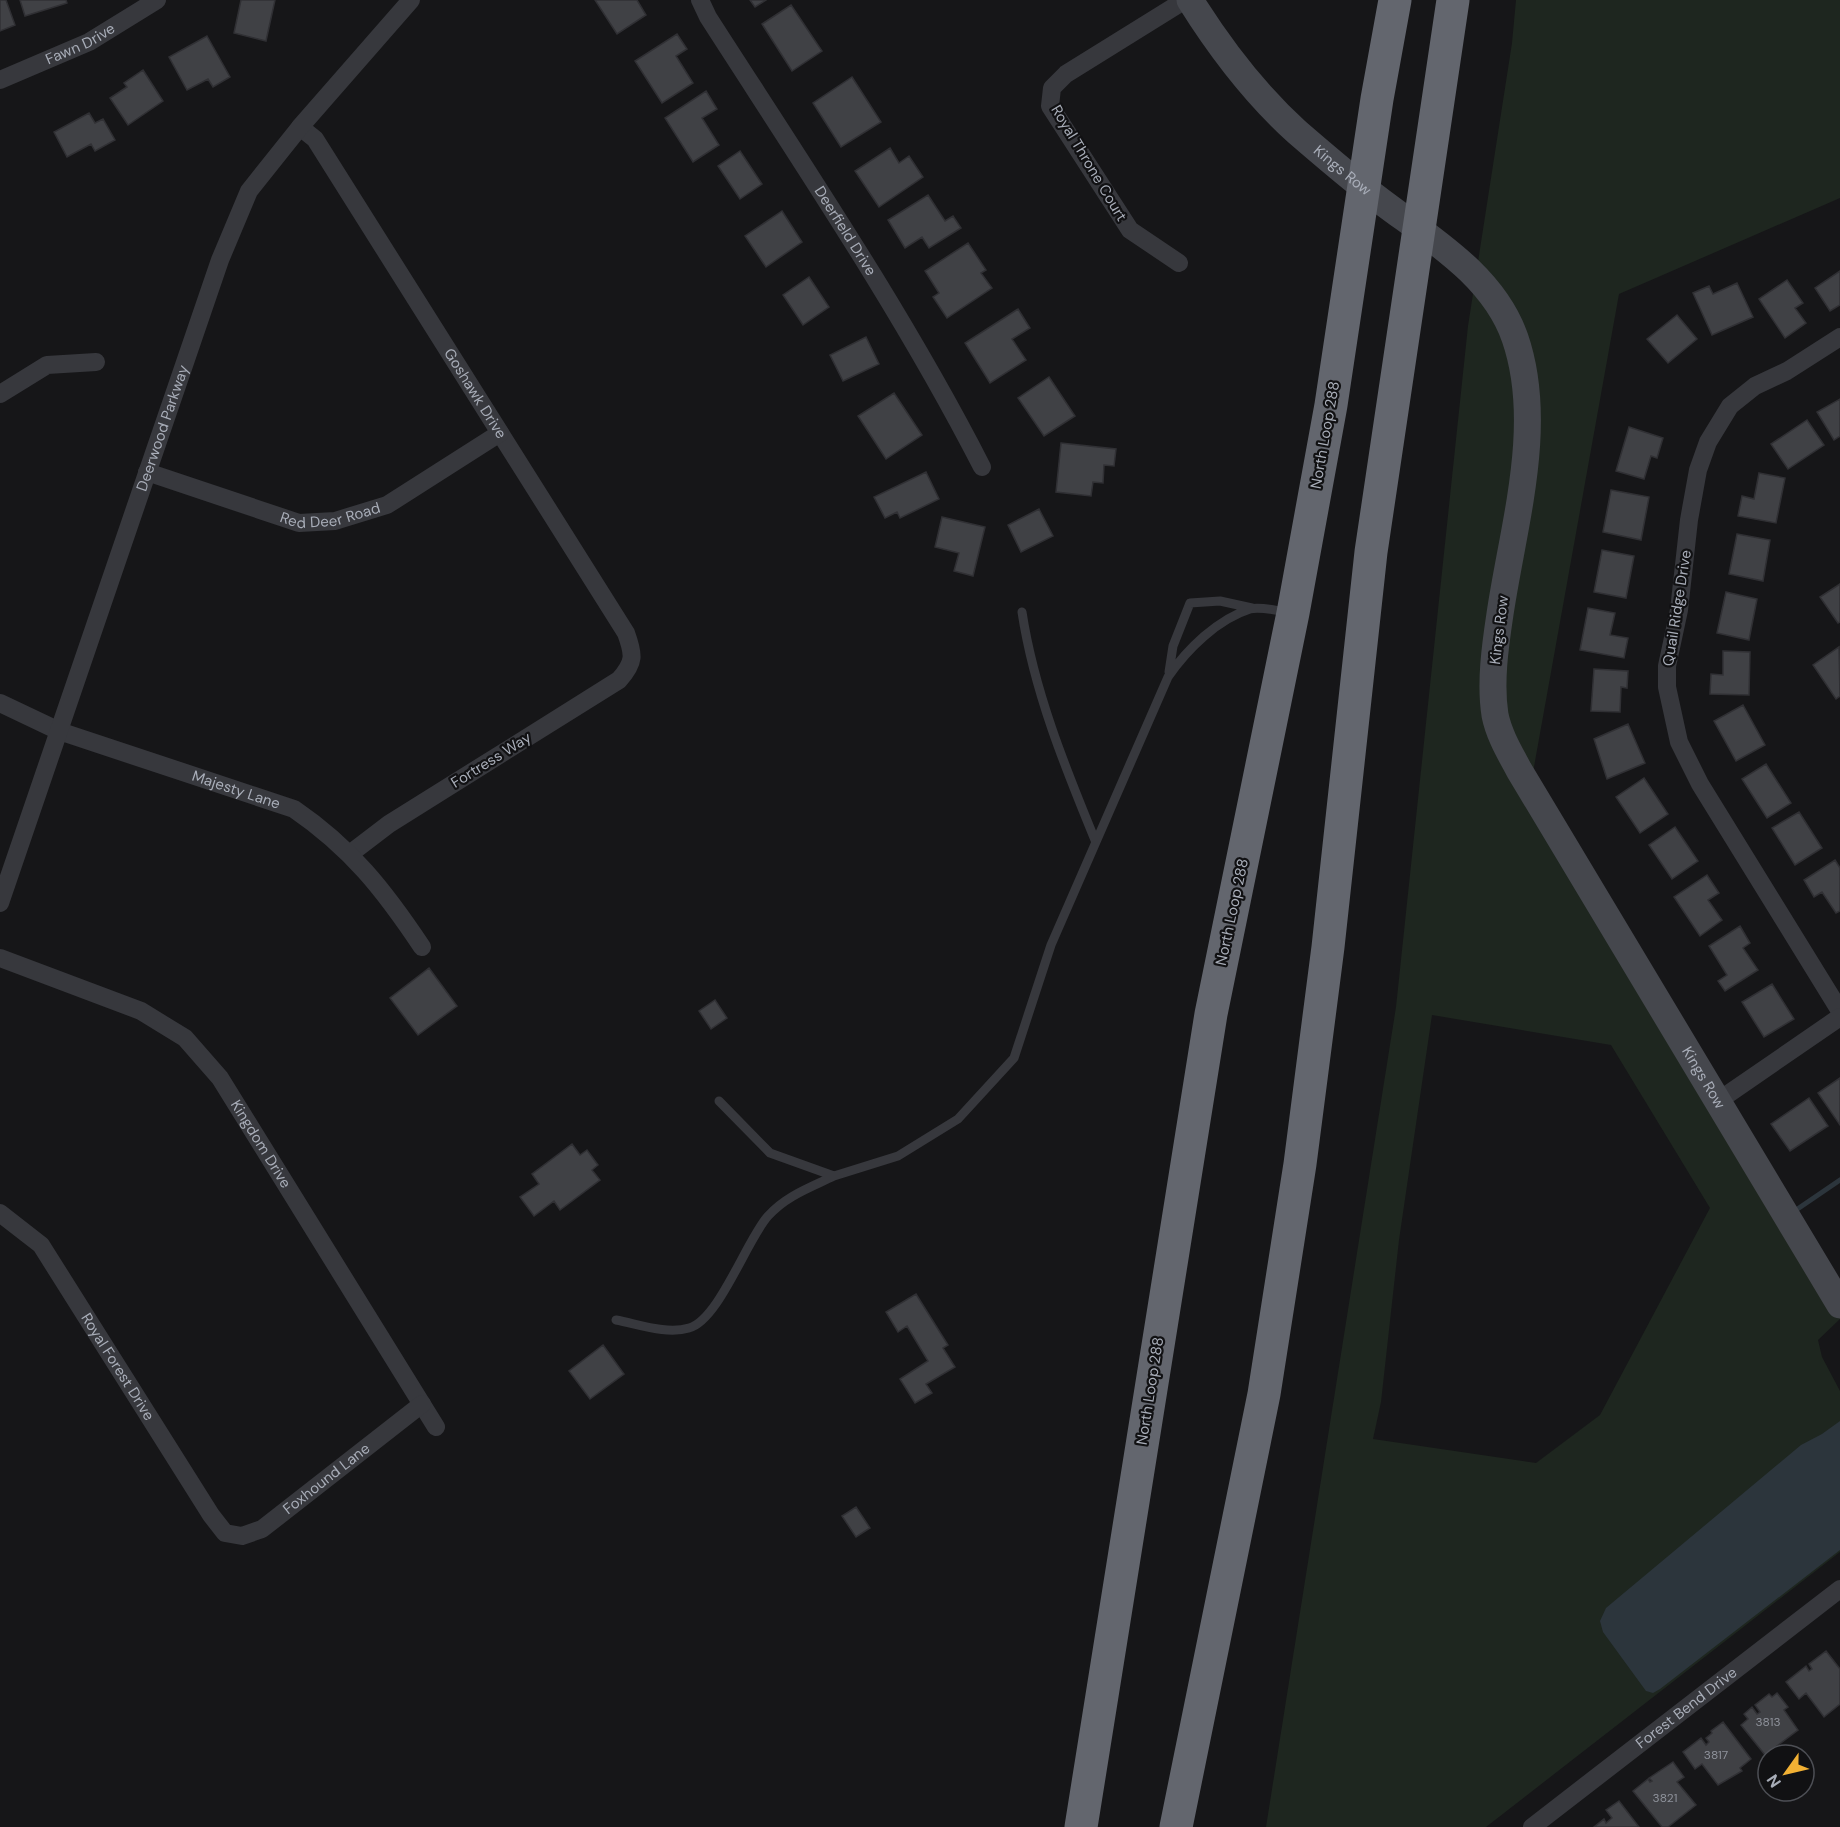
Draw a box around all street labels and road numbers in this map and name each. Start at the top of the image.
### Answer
street label: Fawn Drive [42,18,119,69]
street label: Royal Throne Court [1046,101,1132,225]
street label: Kings Row [1309,141,1376,200]
street label: Deerfield Drive [810,182,881,279]
street label: Goshawk Drive [439,345,511,442]
street label: Deerwood Parkway [132,362,194,494]
street label: North Loop 288 [1306,380,1344,490]
street label: Red Deer Road [277,498,383,533]
street label: Quail Ridge Drive [1658,548,1696,668]
street label: Kings Row [1485,594,1513,666]
street label: Fortress Way [447,727,535,793]
street label: Majesty Lane [190,766,283,814]
street label: North Loop 288 [1211,857,1253,967]
street label: Kings Row [1677,1043,1730,1113]
street label: Kingdom Drive [226,1096,296,1192]
street label: Royal Forest Drive [76,1309,159,1424]
street label: North Loop 288 [1132,1336,1168,1446]
street label: Foxhound Lane [279,1438,374,1519]
street label: Forest Bend Drive [1632,1662,1741,1753]

